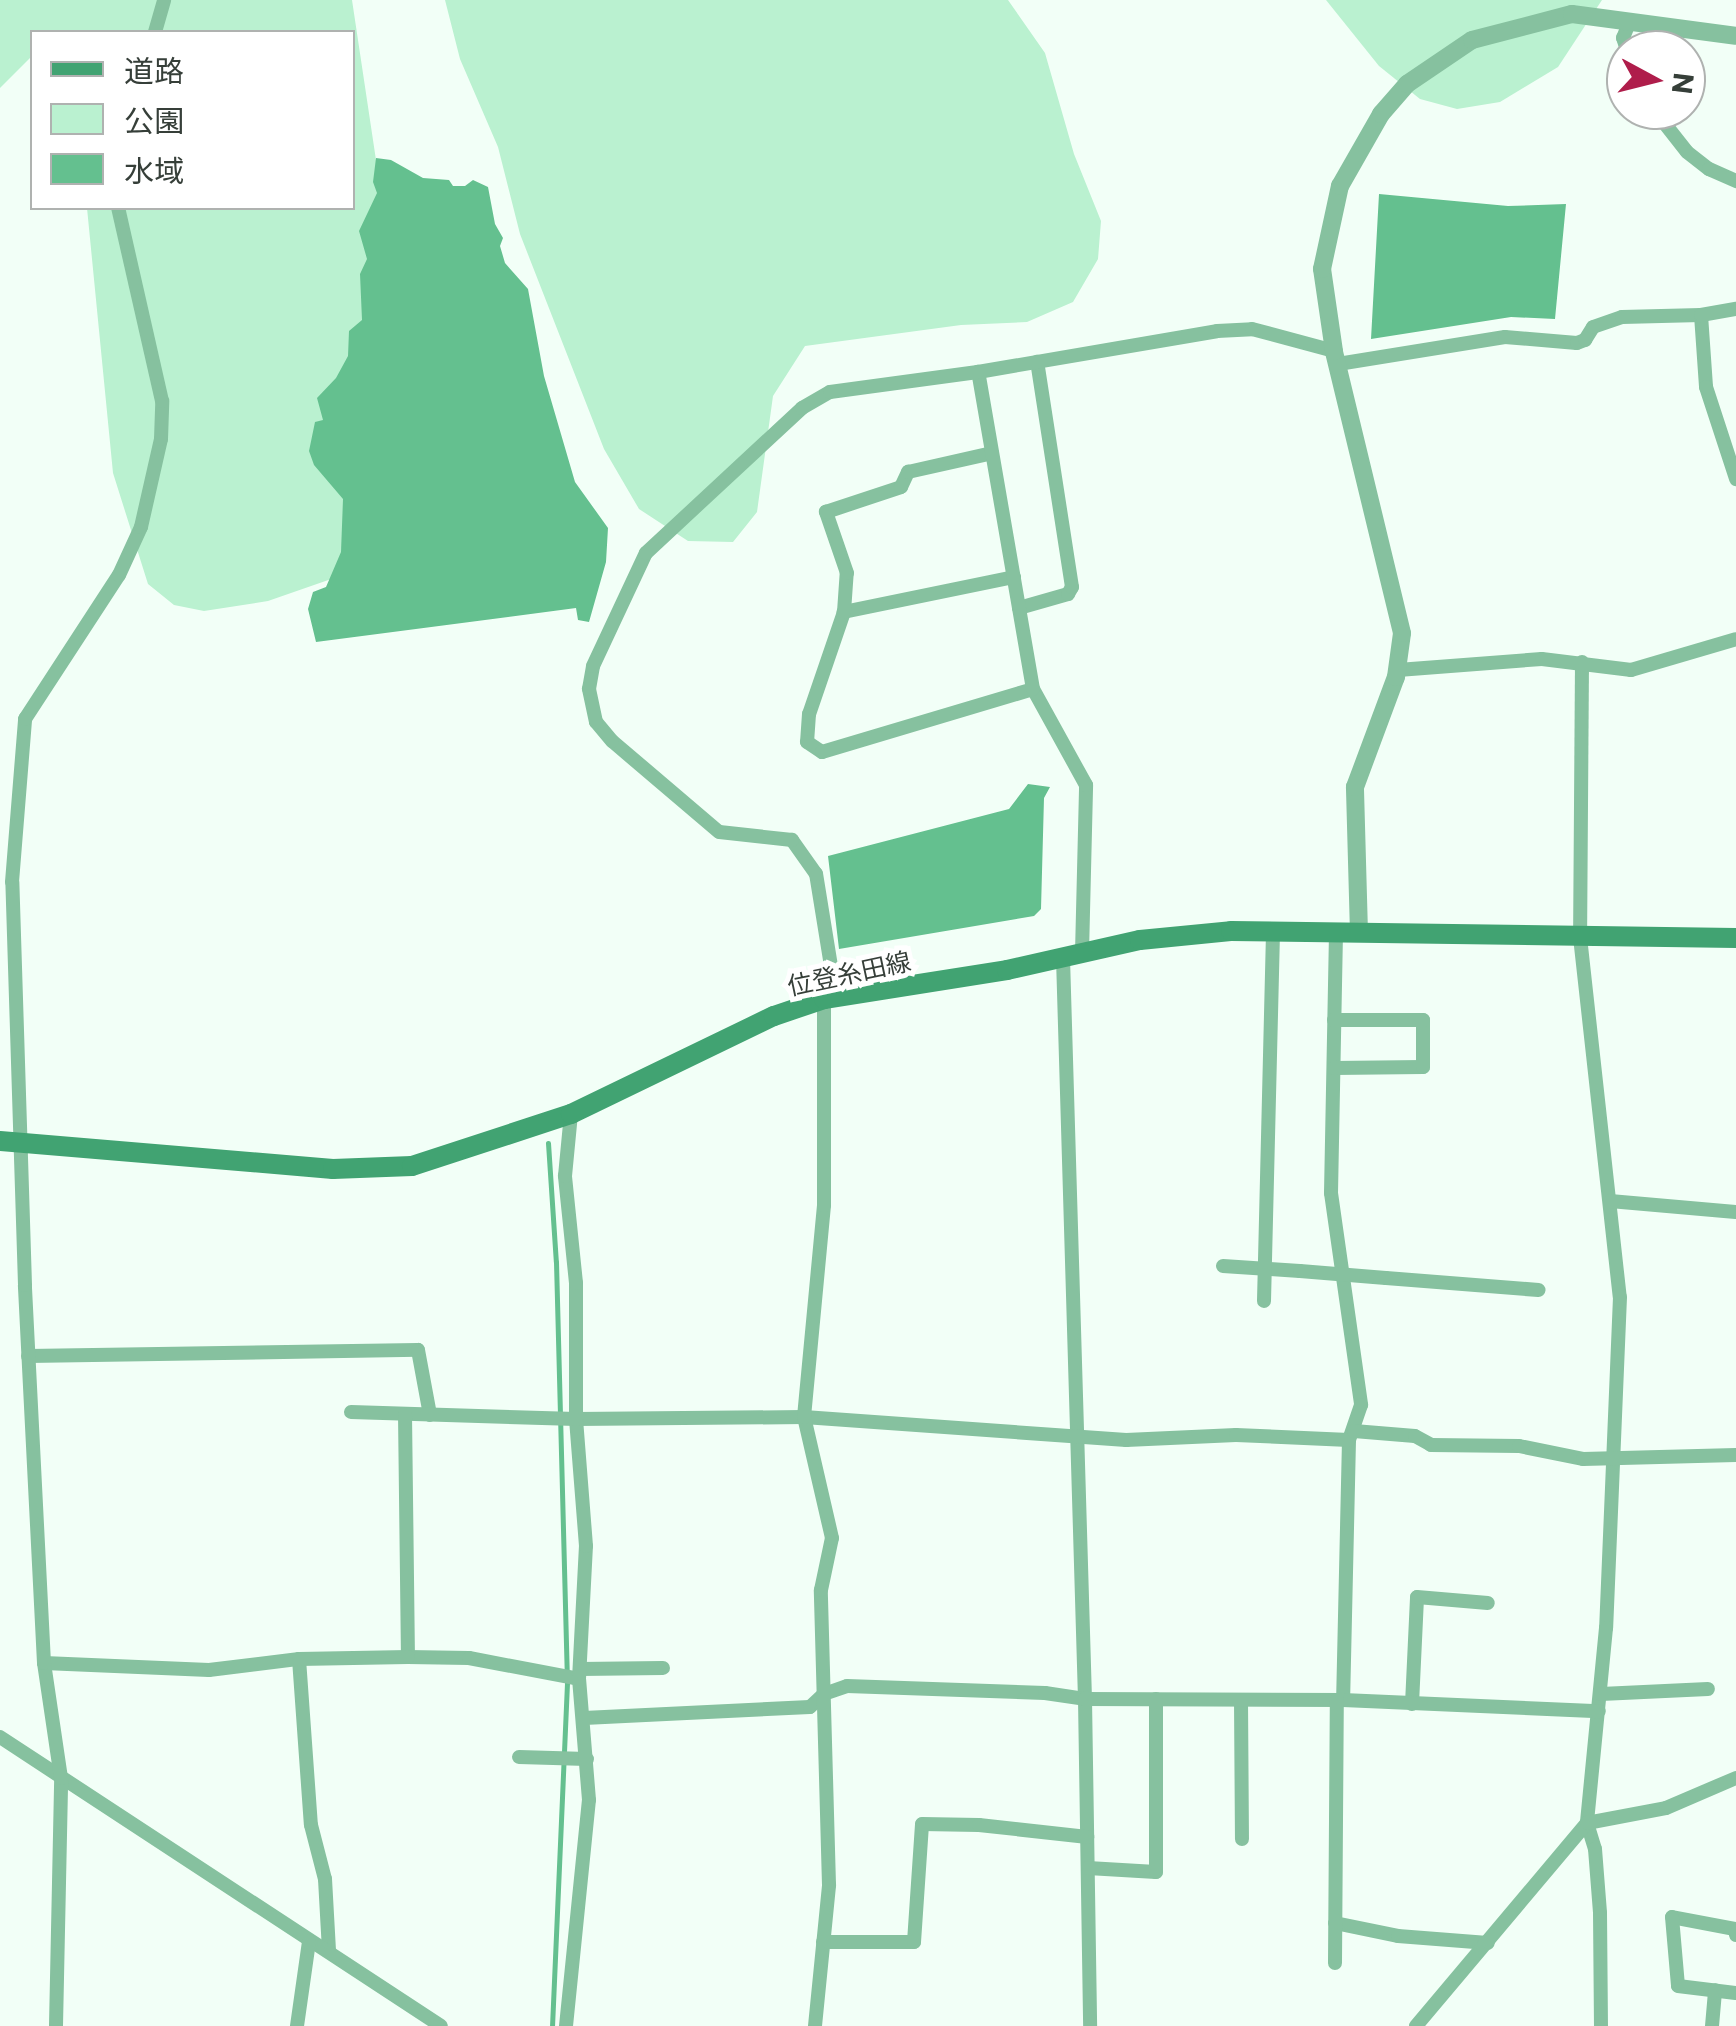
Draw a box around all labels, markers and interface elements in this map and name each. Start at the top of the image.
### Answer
legend [30,30,355,210]
north arrow [1606,30,1706,130]
text: 道路 [124,51,184,88]
text: N [1666,71,1702,96]
text: 公園 [124,101,184,138]
text: 水域 [124,151,184,188]
street label: 位登糸田線 [785,945,913,1001]

